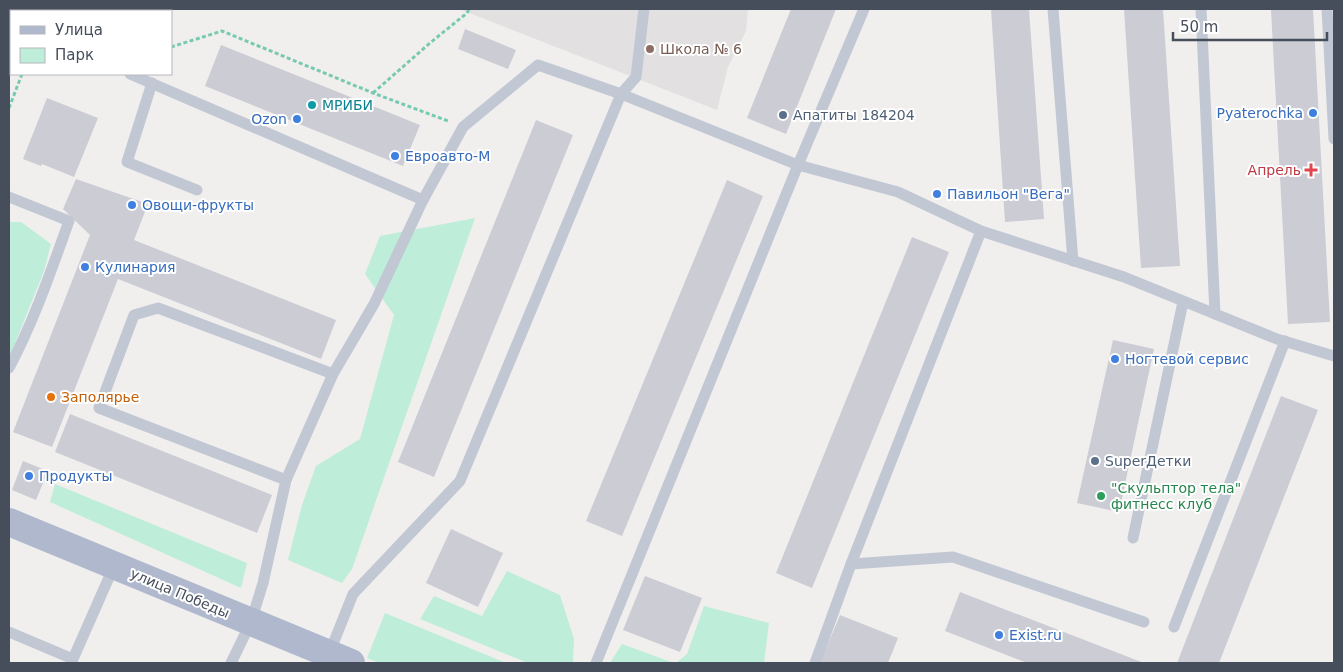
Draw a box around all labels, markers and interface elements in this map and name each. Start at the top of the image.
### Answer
legend [10,10,172,75]
scale bar [1173,10,1327,42]
text: 50 m [1180,18,1218,36]
text: Улица [55,21,103,39]
place label: Школа № 6 [660,41,742,57]
marker: Школа № 6 [644,43,656,55]
text: Парк [55,46,94,64]
place label: МРИБИ [322,97,373,113]
marker: МРИБИ [306,99,318,111]
place label: Pyaterochka [1217,105,1303,121]
place label: Апатиты 184204 [793,107,915,123]
marker: Pyaterochka [1307,107,1319,119]
marker: Апатиты 184204 [777,109,789,121]
place label: Ozon [251,111,287,127]
marker: Ozon [291,113,303,125]
place label: Евроавто-М [405,148,490,164]
marker: Евроавто-М [389,150,401,162]
place label: Апрель [1248,162,1301,178]
marker: Апрель [1305,164,1317,176]
place label: Павильон "Вега" [947,186,1070,202]
marker: Павильон "Вега" [931,188,943,200]
place label: Овощи-фрукты [142,197,254,213]
marker: Овощи-фрукты [126,199,138,211]
place label: Кулинария [95,259,175,275]
marker: Кулинария [79,261,91,273]
place label: Ногтевой сервис [1125,351,1249,367]
marker: Ногтевой сервис [1109,353,1121,365]
place label: Заполярье [61,389,139,405]
marker: Заполярье [45,391,57,403]
place label: SuperДетки [1105,453,1191,469]
marker: SuperДетки [1089,455,1101,467]
place label: Продукты [39,468,113,484]
marker: Продукты [23,470,35,482]
place label: "Скульптор тела" фитнесс клуб [1111,480,1241,512]
marker: "Скульптор тела" фитнесс клуб [1095,490,1107,502]
street label: улица Победы [128,565,232,621]
place label: Exist.ru [1009,627,1062,643]
marker: Exist.ru [993,629,1005,641]

